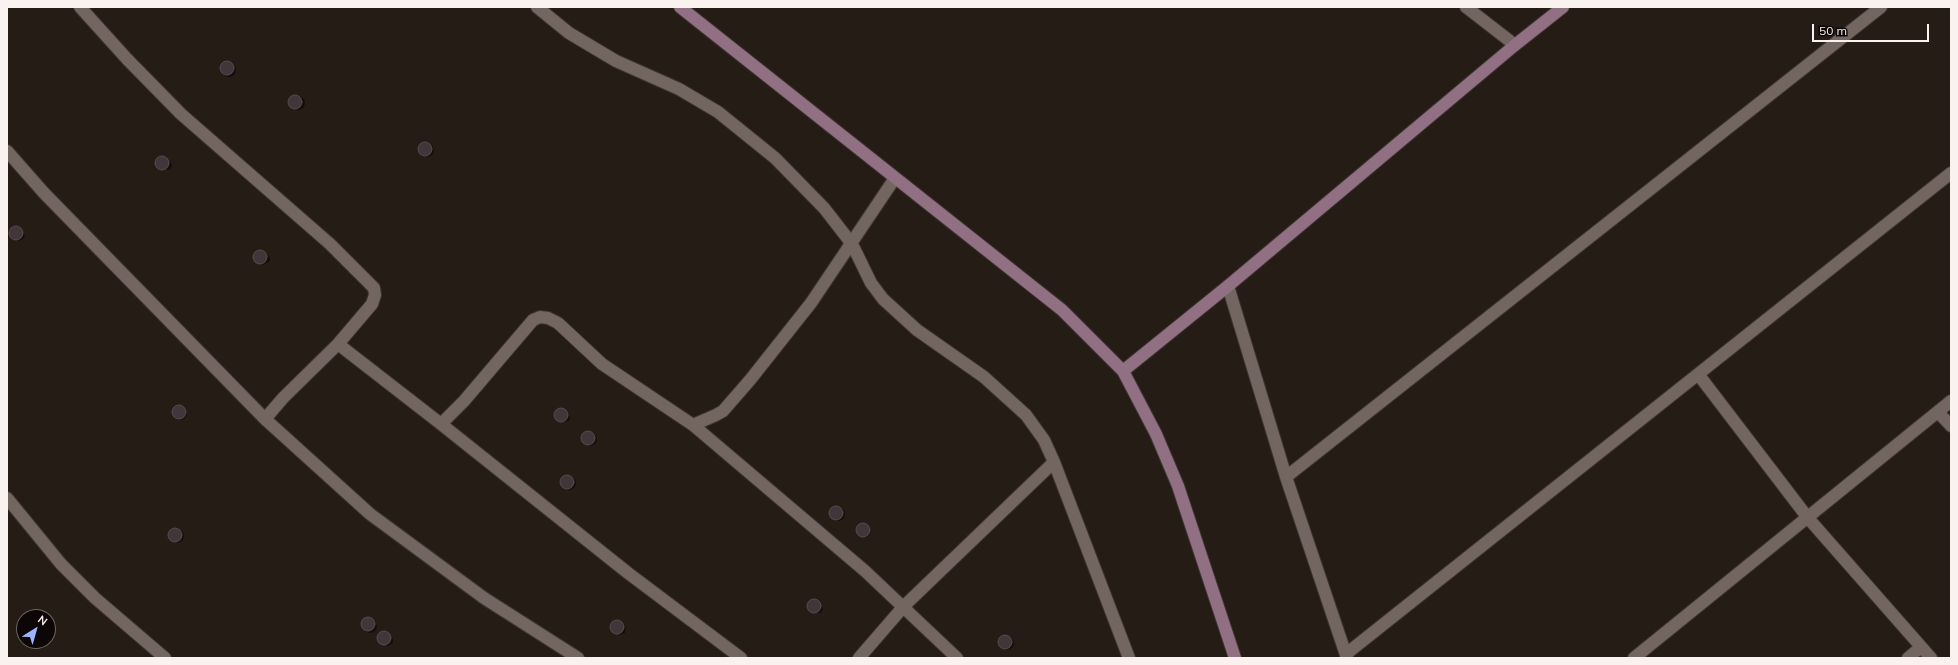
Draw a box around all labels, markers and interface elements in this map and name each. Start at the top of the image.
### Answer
scale bar [1814,16,1931,42]
text: 50 m [1819,23,1847,38]
north arrow [16,609,56,649]
text: N [35,612,50,628]

